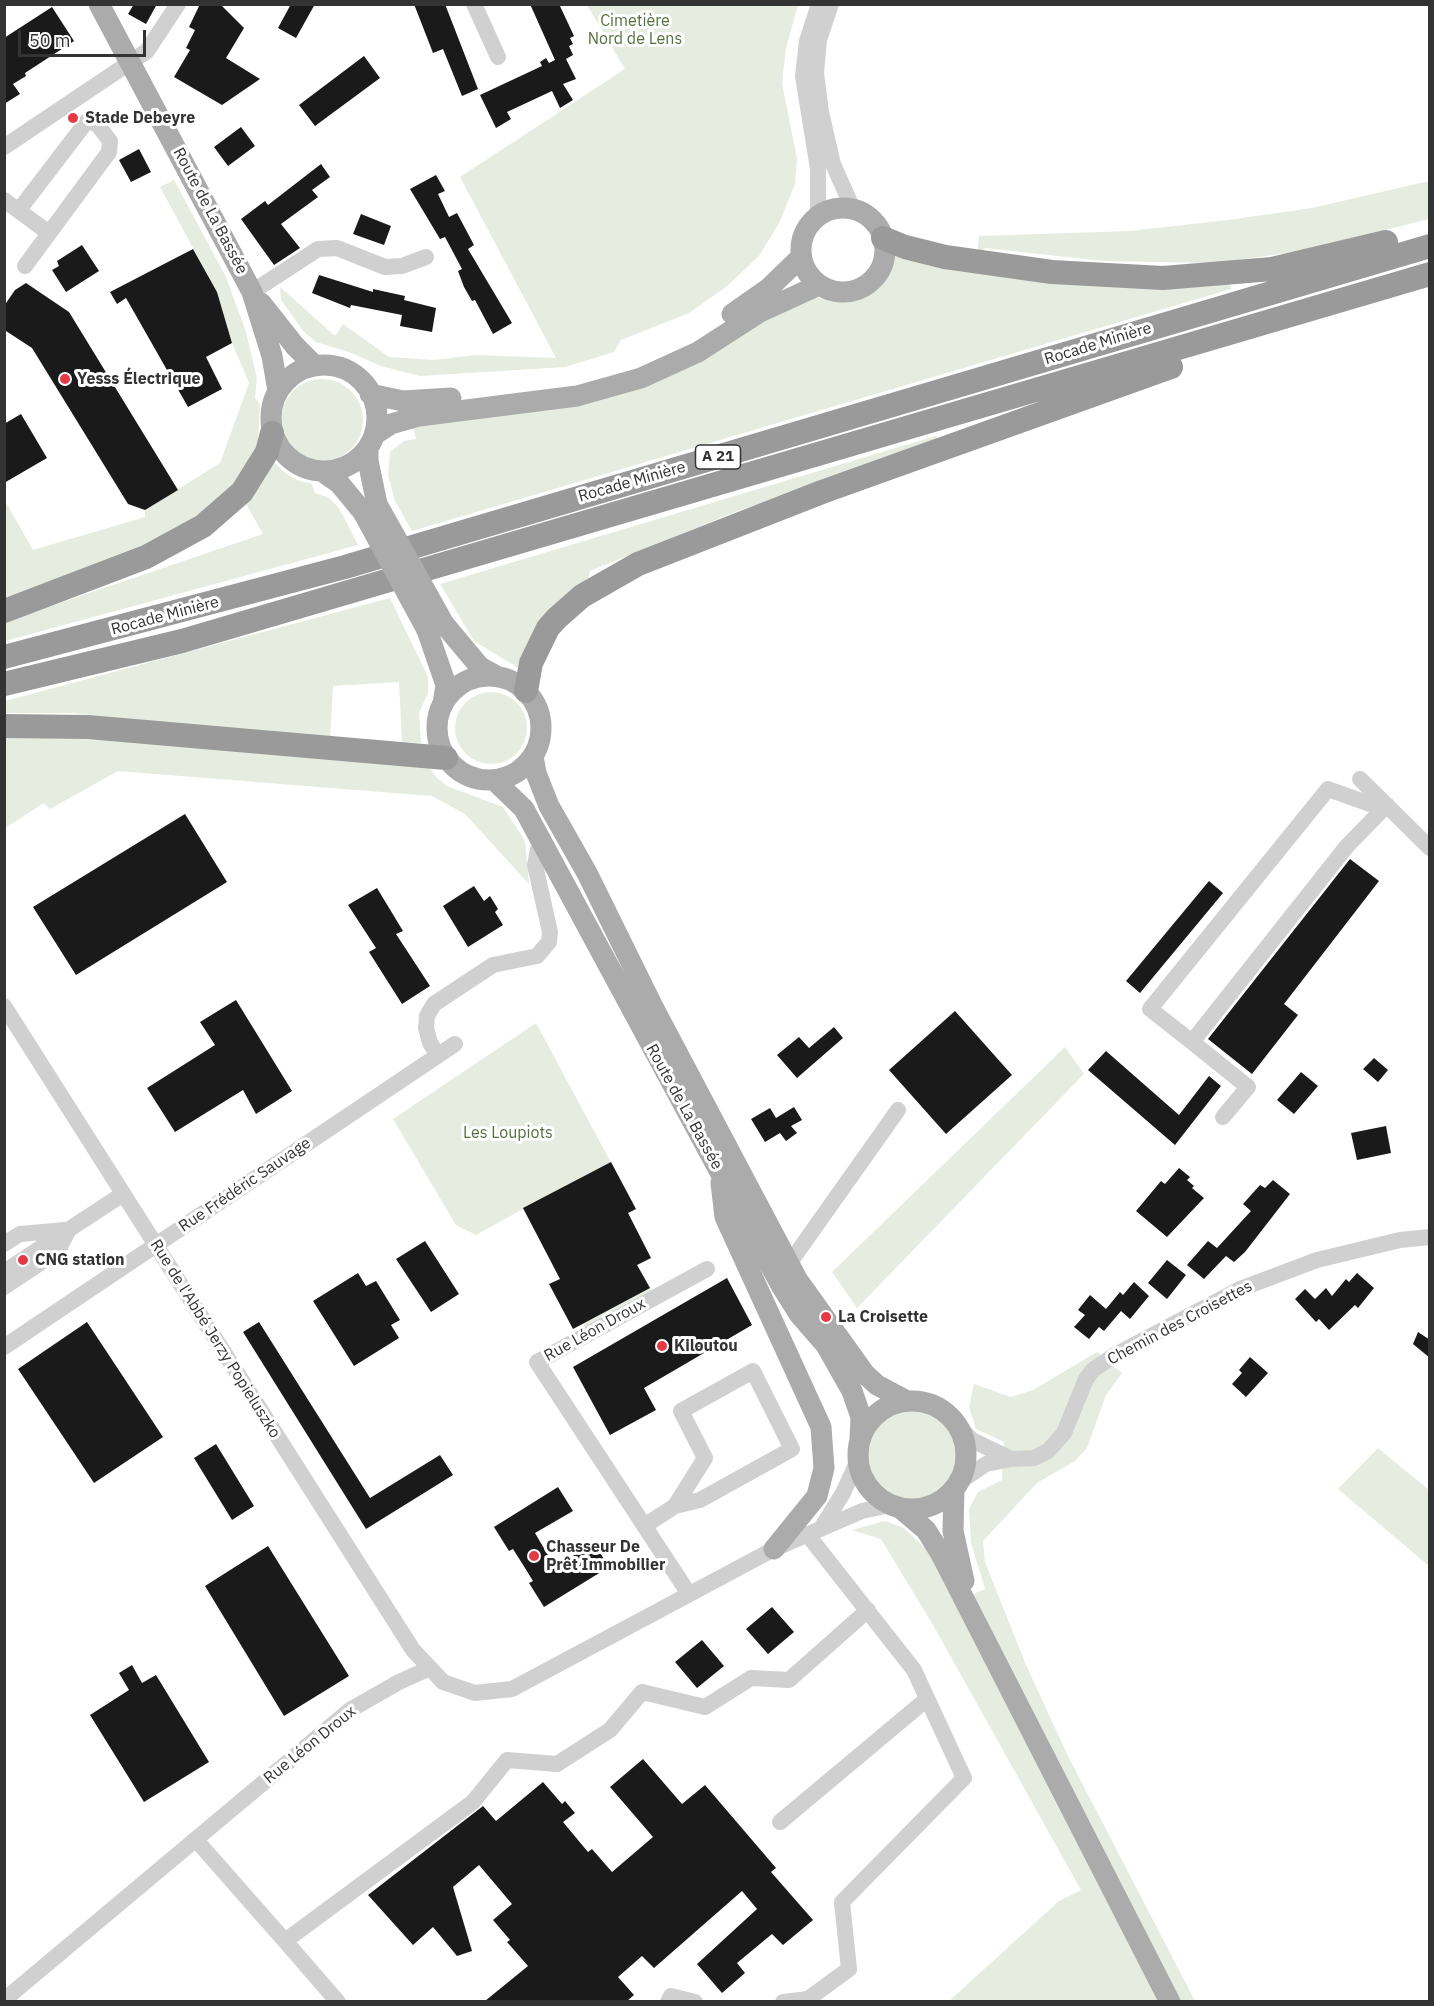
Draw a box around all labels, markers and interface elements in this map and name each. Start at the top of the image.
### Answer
park label: Cimetière Nord de Lens [588,11,682,49]
scale bar [21,18,148,56]
text: 50 m [29,29,71,52]
place label: Stade Debeyre [85,108,195,128]
marker: Stade Debeyre [66,111,80,125]
street label: Route de La Bassée [169,145,251,277]
street label: Rocade Minière [1042,319,1154,369]
place label: Yesss Électrique [77,369,200,389]
marker: Yesss Électrique [58,372,72,386]
road number: A 21 [696,445,740,469]
street label: Rocade Minière [576,457,688,507]
street label: Rocade Minière [109,592,221,640]
street label: Route de La Bassée [642,1041,726,1173]
park label: Les Loupiots [463,1123,553,1143]
street label: Rue Frédéric Sauvage [175,1134,315,1236]
street label: Rue de l'Abbé Jerzy Popieluszko [146,1236,284,1442]
place label: CNG station [35,1250,125,1270]
marker: CNG station [16,1253,30,1267]
street label: Chemin des Croisettes [1104,1277,1256,1369]
street label: Rue Léon Droux [541,1294,649,1366]
place label: La Croisette [838,1307,928,1327]
marker: La Croisette [819,1310,833,1324]
place label: Kiloutou [674,1336,738,1356]
marker: Kiloutou [655,1339,669,1353]
place label: Chasseur De Prêt Immobilier [546,1537,665,1575]
marker: Chasseur De Prêt Immobilier [527,1549,541,1563]
street label: Rue Léon Droux [260,1702,360,1788]

